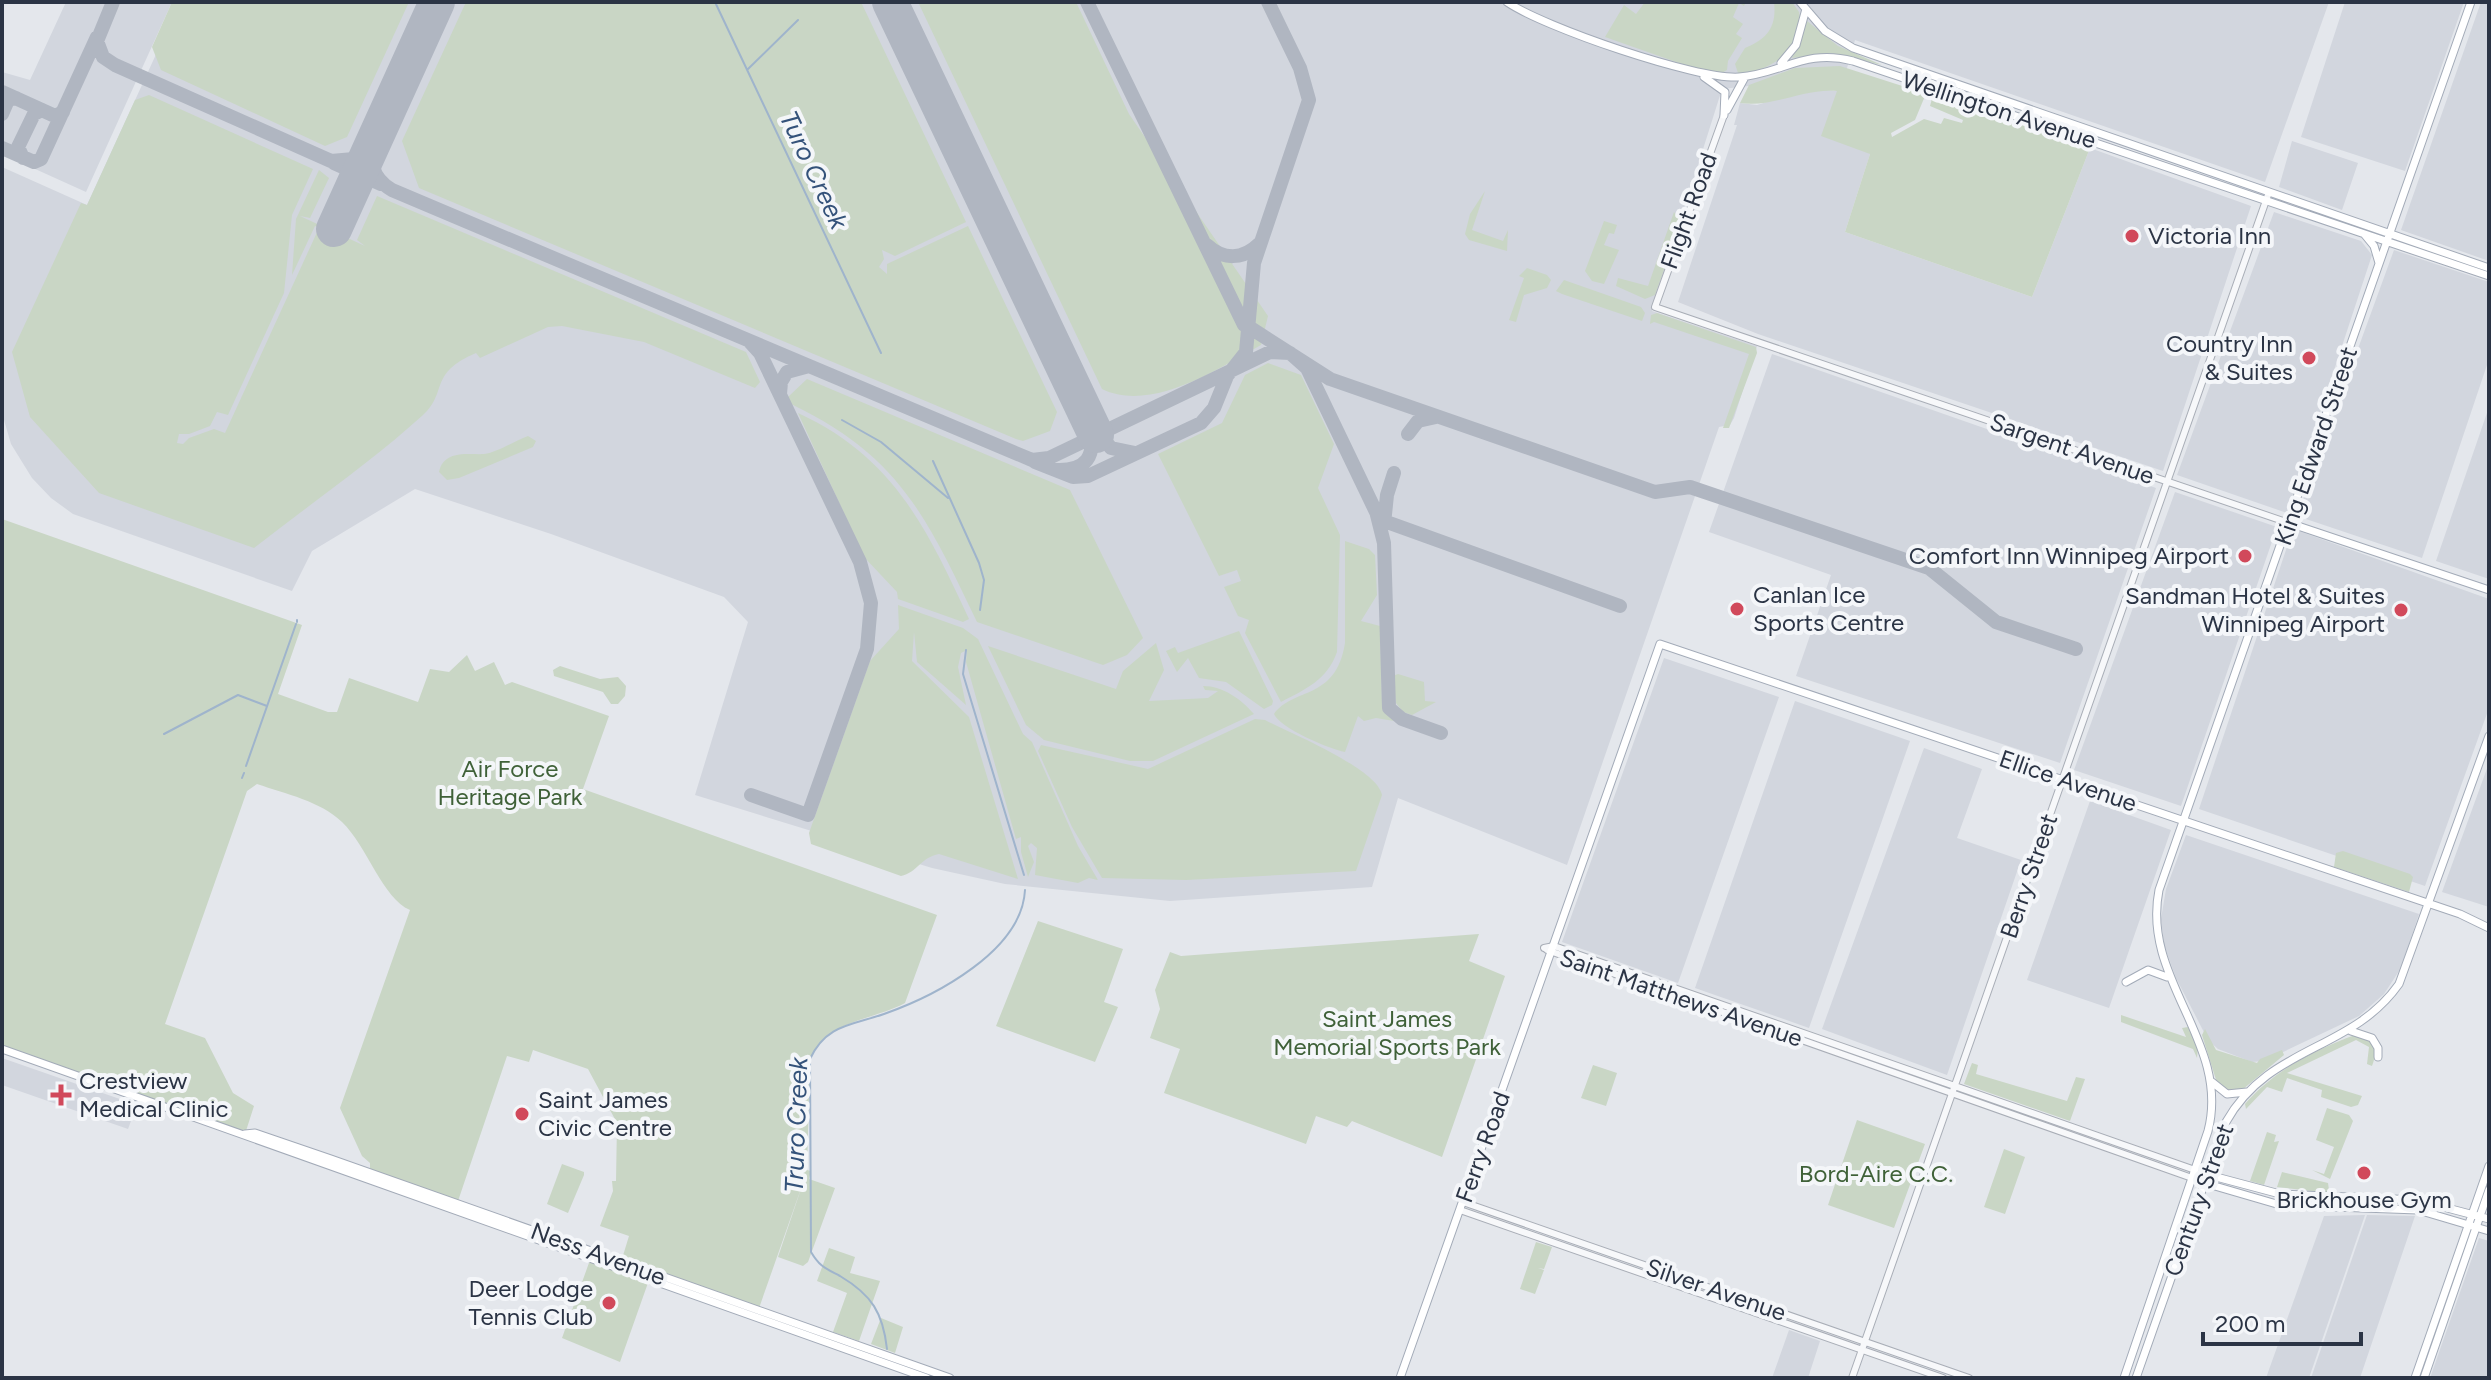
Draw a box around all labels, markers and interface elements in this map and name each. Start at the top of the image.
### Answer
street label: Wellington Avenue [1899,64,2100,155]
water label: Turo Creek [773,106,856,235]
street label: Flight Road [1654,149,1723,273]
place label: Victoria Inn [2148,221,2271,250]
marker: Victoria Inn [2123,227,2141,245]
place label: Country Inn & Suites [2166,329,2293,386]
street label: King Edward Street [2268,343,2363,549]
marker: Country Inn & Suites [2300,349,2318,367]
street label: Sargent Avenue [1986,407,2158,490]
place label: Comfort Inn Winnipeg Airport [1909,541,2229,570]
marker: Comfort Inn Winnipeg Airport [2236,547,2254,565]
place label: Canlan Ice Sports Centre [1753,580,1904,637]
place label: Sandman Hotel & Suites Winnipeg Airport [2125,581,2385,638]
marker: Canlan Ice Sports Centre [1728,600,1746,618]
marker: Sandman Hotel & Suites Winnipeg Airport [2392,601,2410,619]
street label: Ellice Avenue [1996,743,2141,818]
park label: Air Force Heritage Park [438,754,583,811]
street label: Berry Street [1994,810,2063,942]
street label: Saint Matthews Avenue [1556,942,1806,1053]
park label: Saint James Memorial Sports Park [1273,1004,1501,1061]
water label: Truro Creek [778,1055,814,1193]
place label: Crestview Medical Clinic [79,1066,229,1123]
marker: Crestview Medical Clinic [50,1084,72,1106]
place label: Saint James Civic Centre [538,1085,672,1142]
street label: Ferry Road [1449,1087,1516,1206]
marker: Saint James Civic Centre [513,1105,531,1123]
street label: Century Street [2158,1120,2240,1280]
park label: Bord-Aire C.C. [1799,1159,1953,1188]
marker: Brickhouse Gym [2355,1164,2373,1182]
place label: Brickhouse Gym [2276,1185,2452,1214]
street label: Ness Avenue [527,1216,669,1291]
street label: Silver Avenue [1642,1252,1790,1327]
place label: Deer Lodge Tennis Club [469,1274,593,1331]
marker: Deer Lodge Tennis Club [600,1294,618,1312]
scale bar [2203,1296,2361,1346]
text: 200 m [2215,1309,2286,1338]

